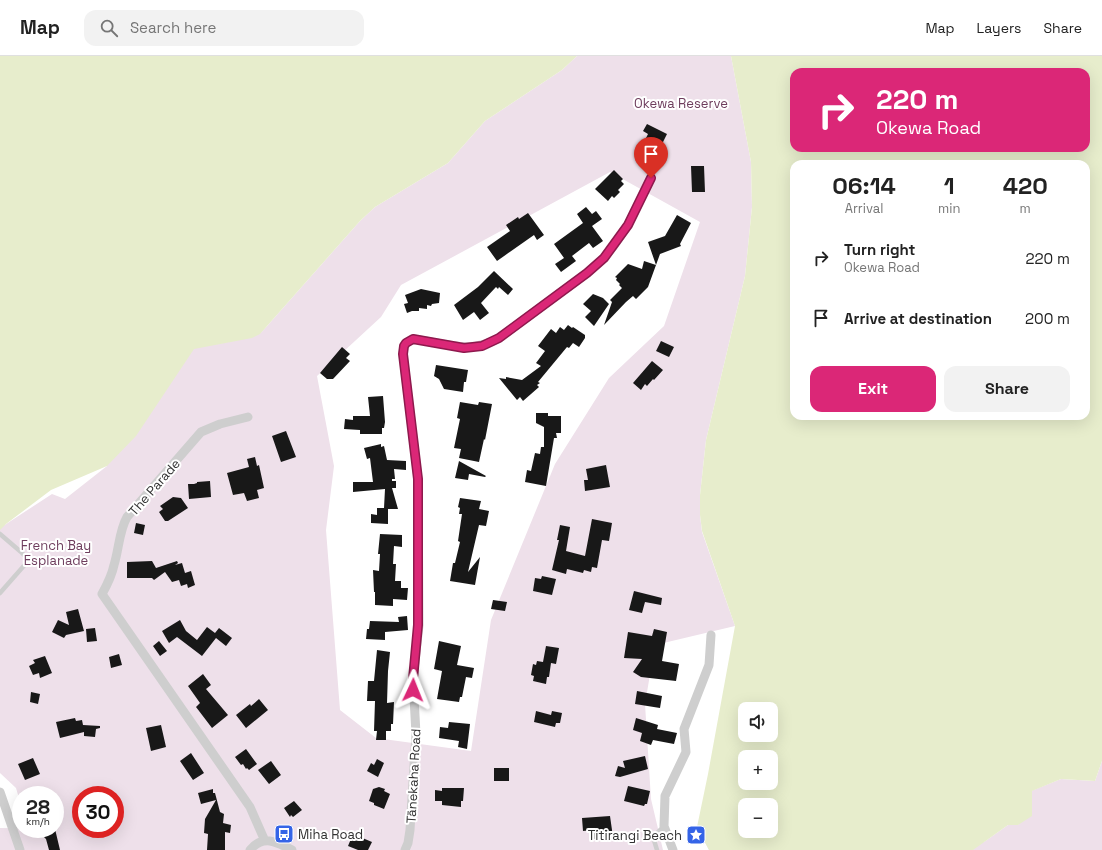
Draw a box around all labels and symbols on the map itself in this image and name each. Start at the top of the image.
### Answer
park label: Okewa Reserve [634,95,728,112]
pin [634,137,668,178]
street label: The Parade [125,455,184,519]
park label: French Bay Esplanade [21,537,91,569]
position arrow [392,669,434,711]
street label: Tānekaha Road [403,728,424,824]
speed limit sign: 30 [72,786,124,838]
bus stop icon: Miha Road [273,823,295,845]
place icon: Titirangi Beach [685,824,707,846]
place label: Miha Road [298,826,363,843]
place label: Titirangi Beach [588,827,682,844]

